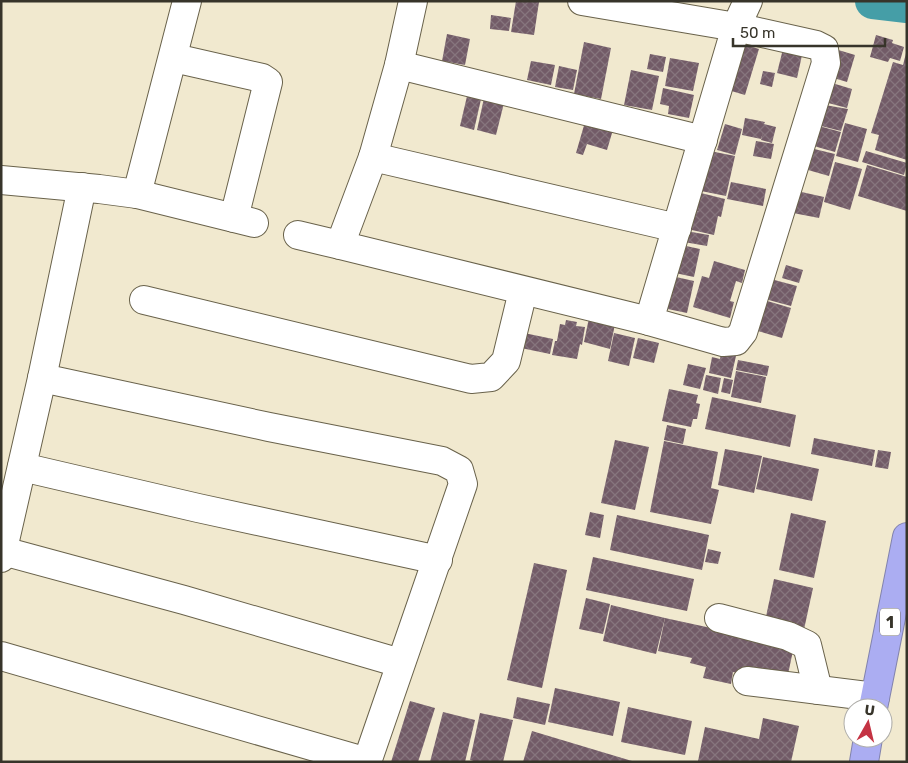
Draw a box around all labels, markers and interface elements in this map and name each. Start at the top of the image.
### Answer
scale bar [733,15,886,47]
text: 50 m [740,24,775,42]
road number: 1 [880,608,900,636]
north arrow [843,698,893,748]
text: U [864,701,876,720]

